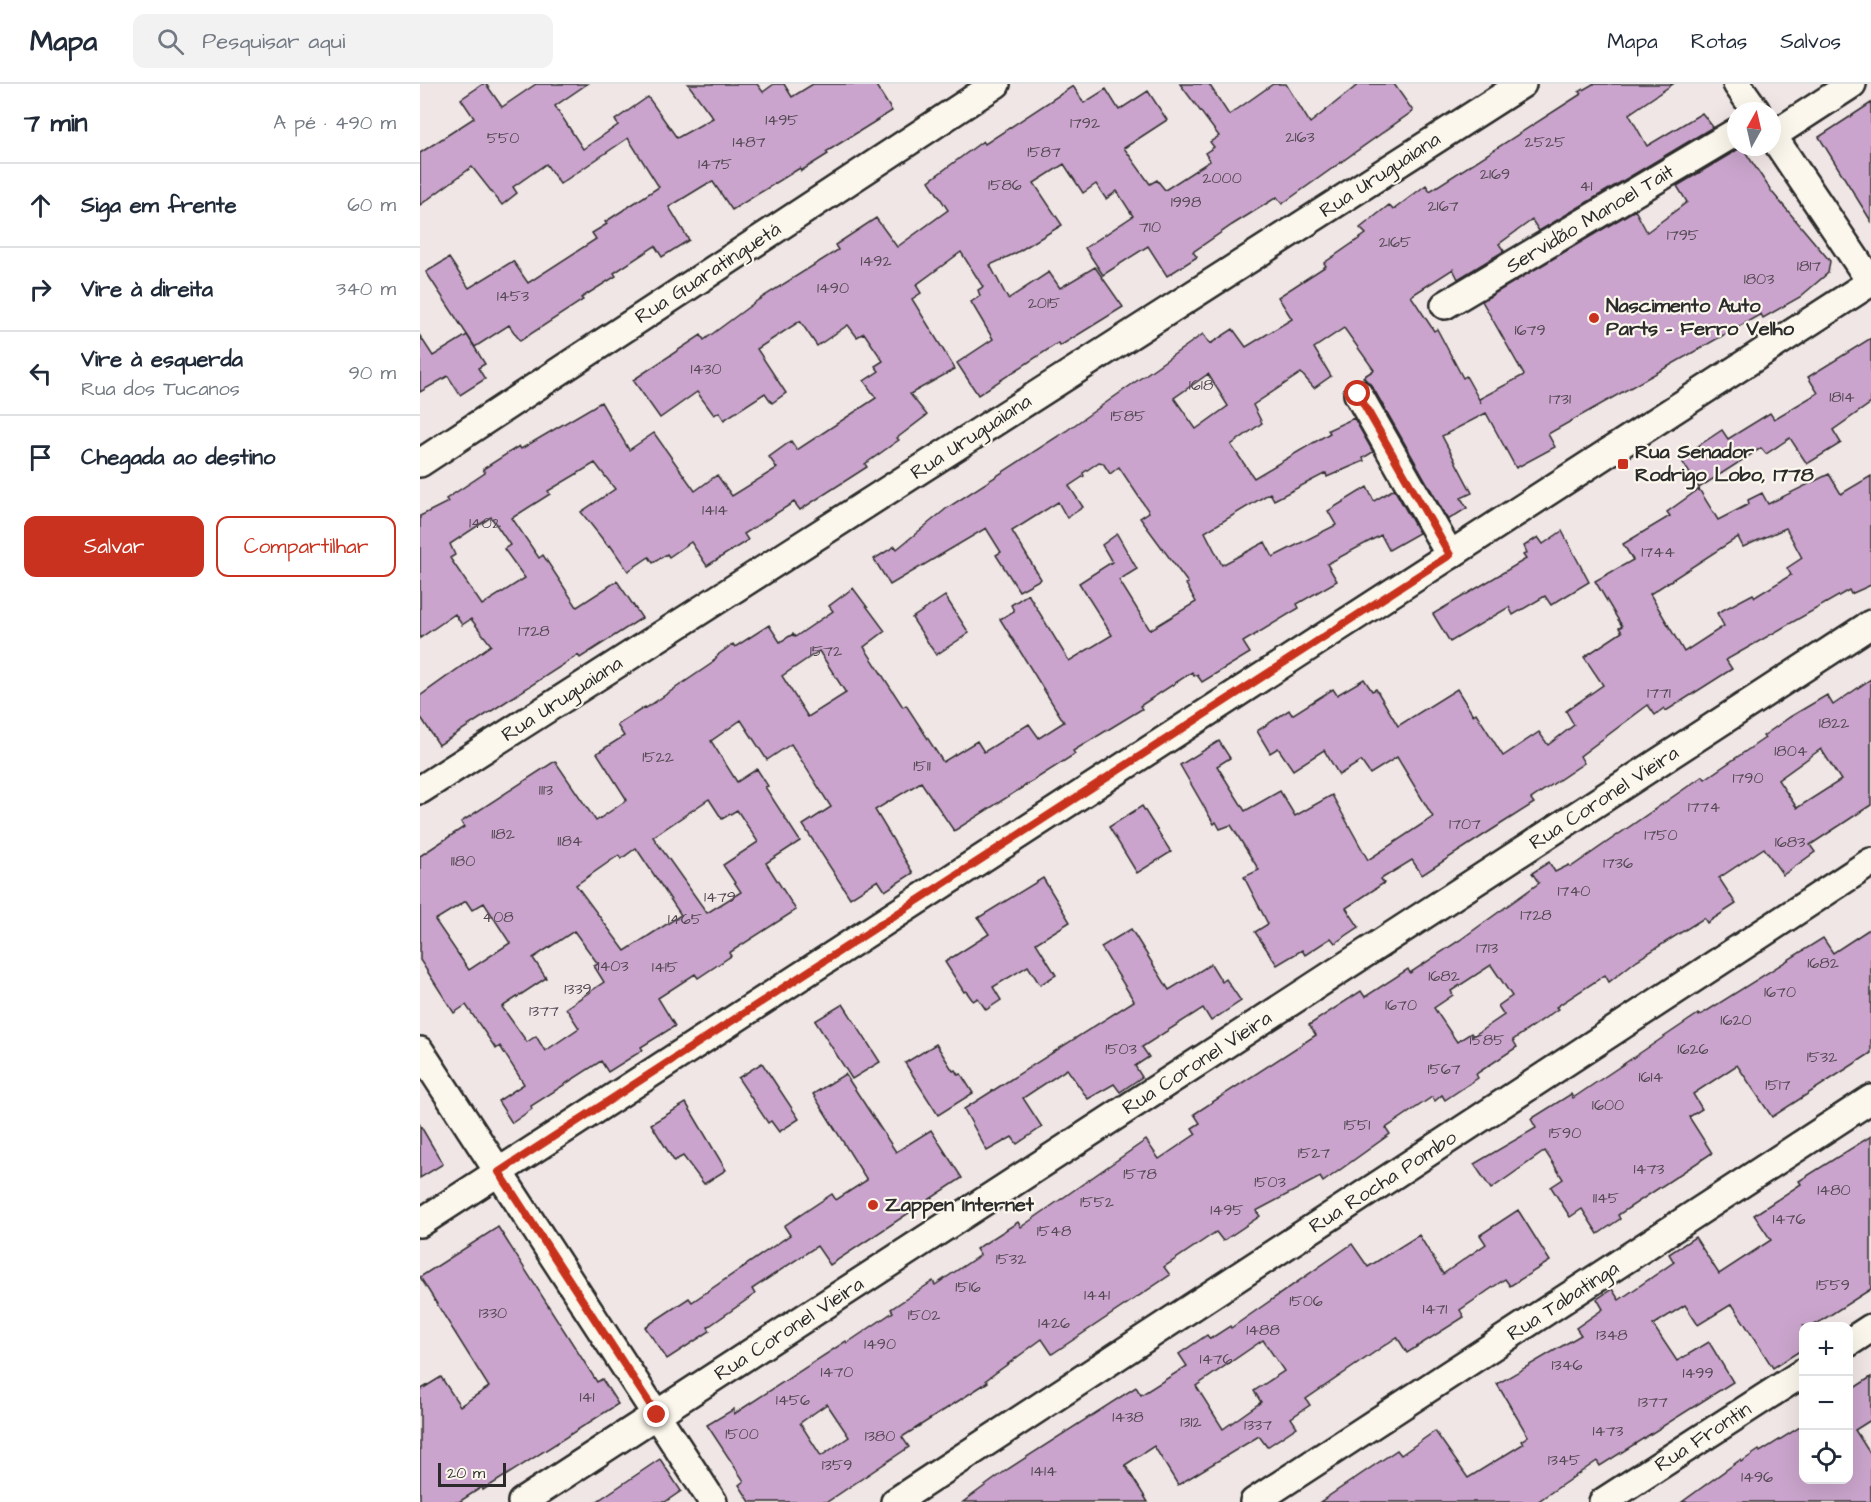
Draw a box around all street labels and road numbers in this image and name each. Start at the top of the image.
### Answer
street label: Rua Uruguaiana [1314,125,1446,225]
street label: Servidão Manoel Tait [1501,158,1679,280]
street label: Rua Guaratinguetá [630,215,787,332]
street label: Rua Uruguaiana [905,387,1037,487]
street label: Rua Uruguaiana [496,649,628,749]
street label: Rua Coronel Vieira [1524,739,1684,857]
street label: Rua Coronel Vieira [1117,1004,1277,1122]
street label: Rua Rocha Pombo [1304,1124,1462,1240]
street label: Rua Tabatinga [1502,1254,1625,1349]
street label: Rua Coronel Vieira [709,1270,869,1388]
street label: Rua Frontin [1649,1395,1757,1479]

